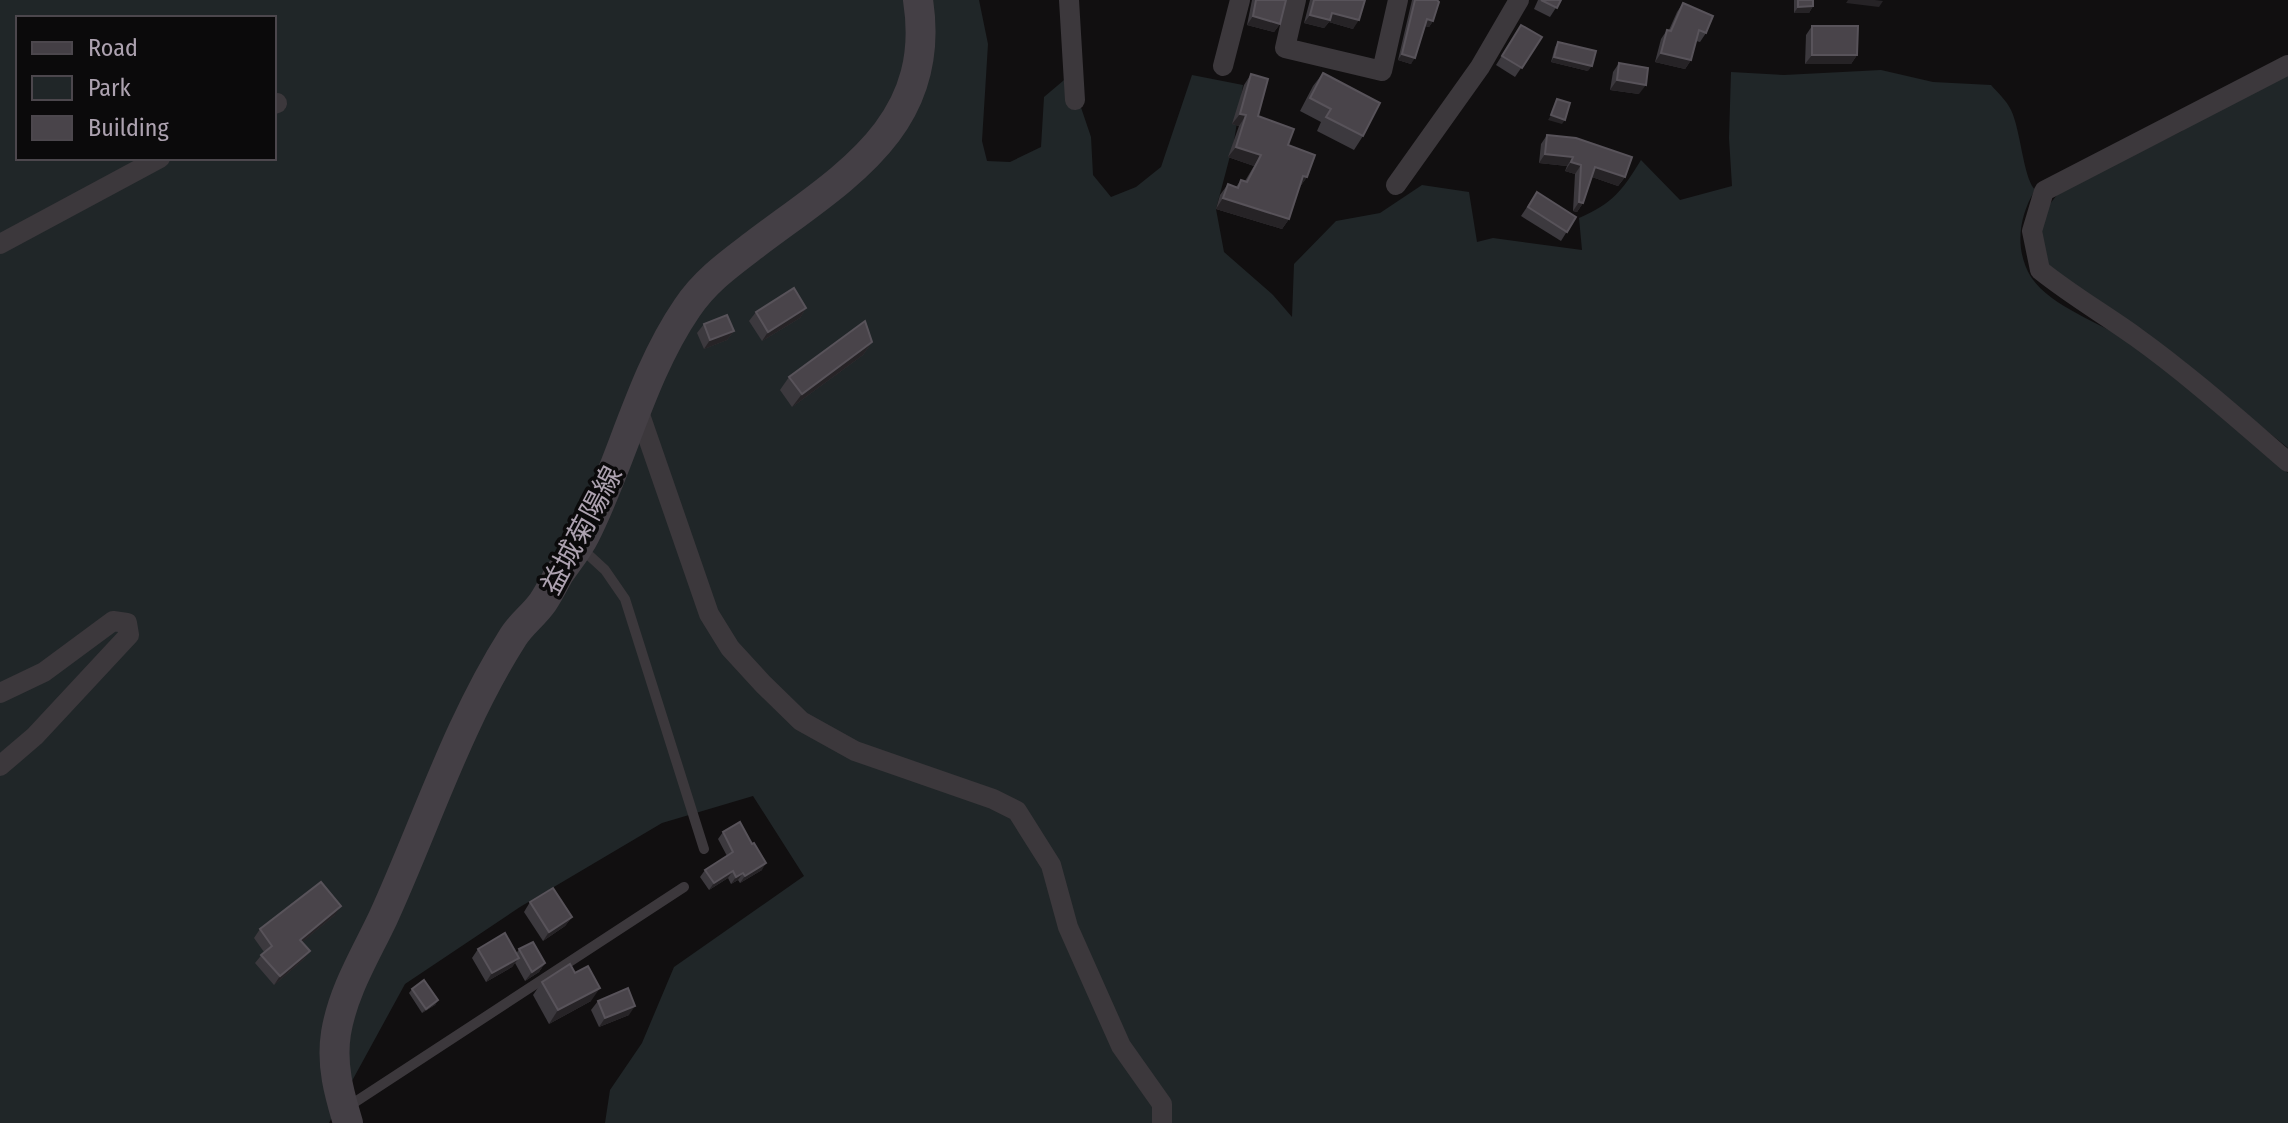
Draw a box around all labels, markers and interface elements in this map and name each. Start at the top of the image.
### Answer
legend [16,16,276,160]
text: Road [88,34,138,62]
text: Park [88,74,131,102]
text: Building [88,114,170,142]
street label: 益城菊陽線 [534,461,629,600]

